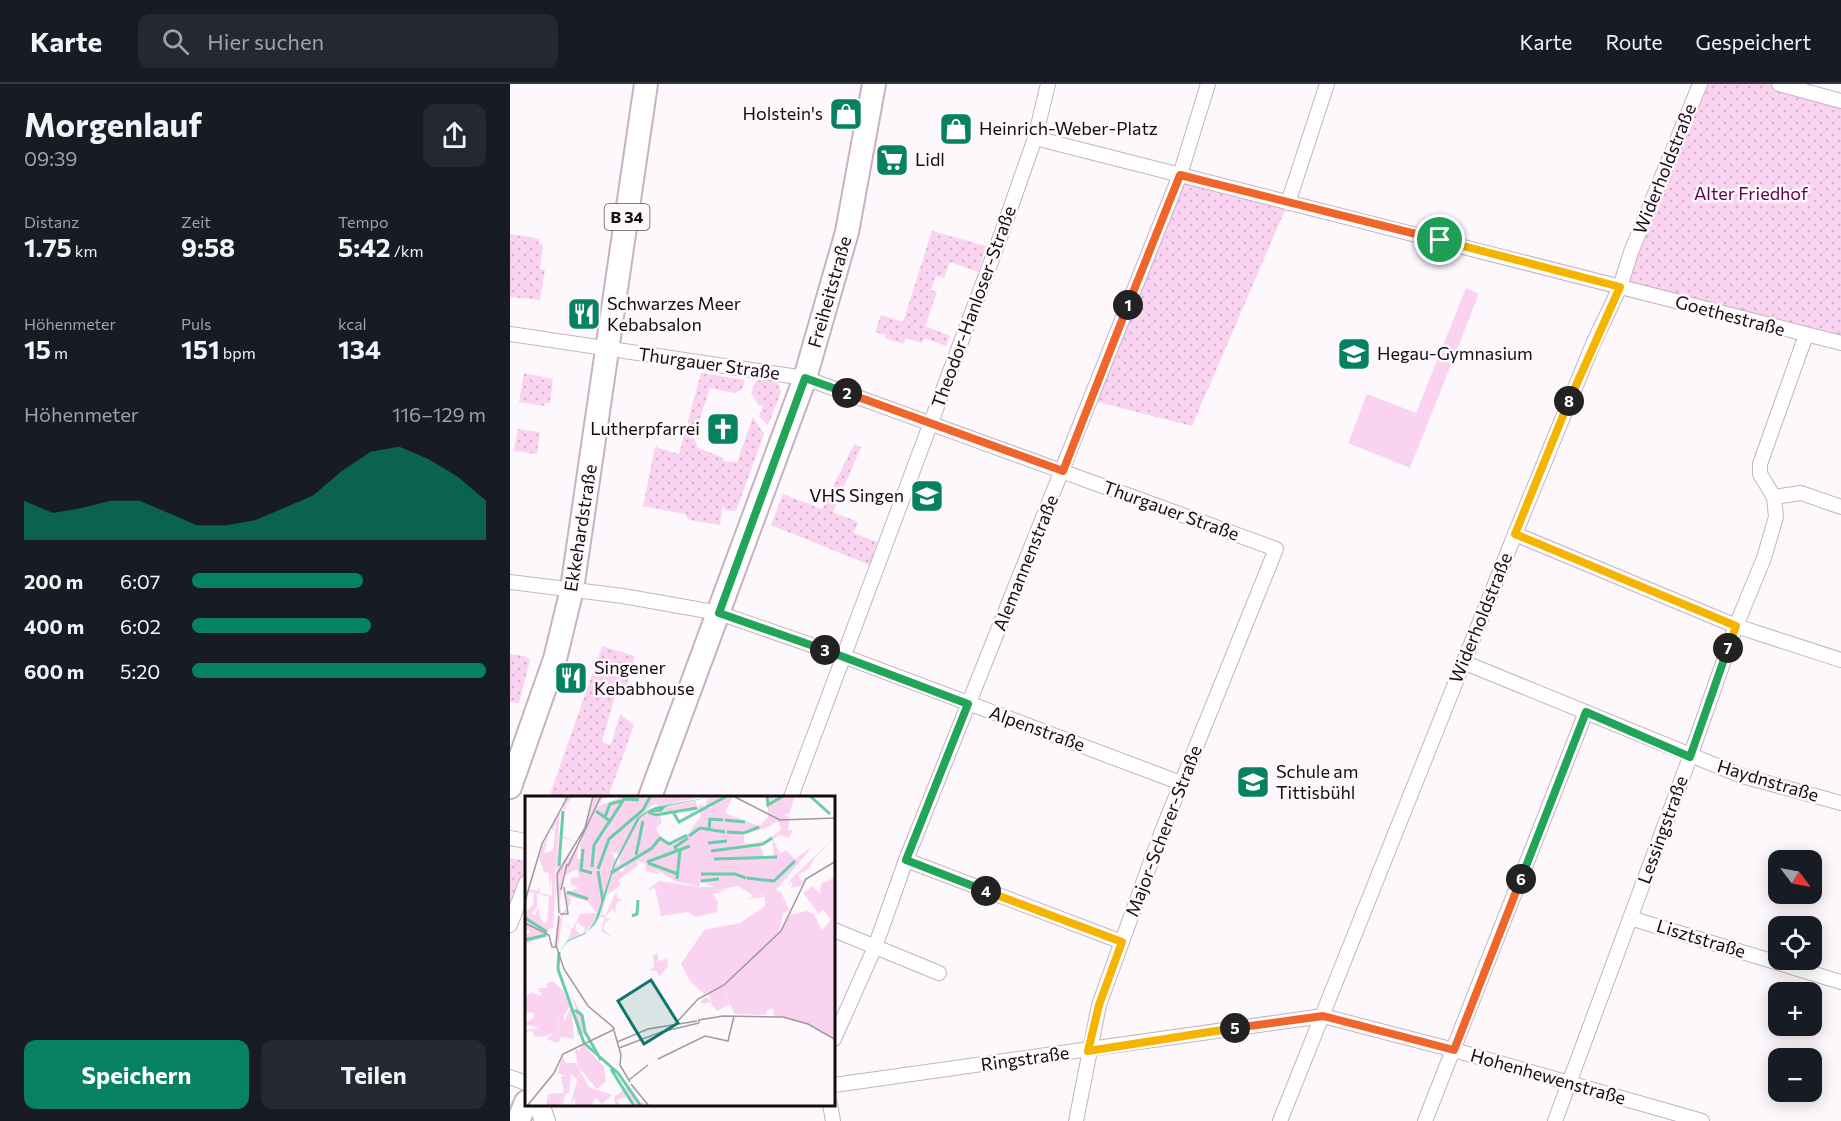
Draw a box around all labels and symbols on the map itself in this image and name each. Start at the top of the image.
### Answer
shop icon: Holstein's [828,96,864,132]
street label: Widerholdstraße [1628,100,1700,237]
place label: Holstein's [743,102,823,124]
shop icon: Heinrich-Weber-Platz [938,111,974,147]
place label: Heinrich-Weber-Platz [979,117,1158,139]
supermarket icon: Lidl [874,142,910,178]
place label: Lidl [915,148,945,170]
park label: Alter Friedhof [1694,182,1809,204]
street label: Theodor-Hanloser-Straße [926,203,1020,411]
road number: B 34 [604,204,650,230]
pin [1414,214,1465,265]
street label: Freiheitstraße [803,233,855,350]
pin: 1 [1113,290,1143,320]
street label: Goethestraße [1673,290,1788,340]
place label: Schwarzes Meer Kebabsalon [607,292,741,335]
restaurant icon: Schwarzes Meer Kebabsalon [566,296,602,332]
school or university icon: Hegau-Gymnasium [1336,336,1372,372]
street label: Thurgauer Straße [637,342,781,384]
place label: Hegau-Gymnasium [1377,342,1533,364]
pin: 2 [832,378,862,408]
pin: 8 [1554,386,1584,416]
church icon: Lutherpfarrei [705,411,741,447]
place label: Lutherpfarrei [590,417,700,439]
street label: Ekkehardstraße [559,463,601,593]
street label: Thurgauer Straße [1100,475,1242,545]
school or university icon: VHS Singen [909,478,945,514]
place label: VHS Singen [809,484,904,506]
street label: Alemannenstraße [988,492,1062,634]
street label: Widerholdstraße [1444,549,1516,686]
pin: 7 [1713,633,1743,663]
pin: 3 [810,635,840,665]
place label: Singener Kebabhouse [594,656,694,699]
restaurant icon: Singener Kebabhouse [553,660,589,696]
street label: Alpenstraße [987,701,1088,755]
street label: Major-Scherer-Straße [1120,742,1206,919]
street label: Haydnstraße [1715,754,1822,806]
place label: Schule am Tittisbühl [1276,760,1358,803]
school or university icon: Schule am Tittisbühl [1235,764,1271,800]
street label: Lessingstraße [1632,773,1692,887]
inset map [525,796,836,1106]
north arrow [1768,850,1822,904]
pin: 6 [1506,864,1536,894]
pin: 4 [971,876,1001,906]
street label: Lisztstraße [1654,914,1748,962]
pin: 5 [1220,1013,1250,1043]
street label: Ringstraße [979,1041,1071,1075]
street label: Hohenhewenstraße [1468,1043,1628,1109]

